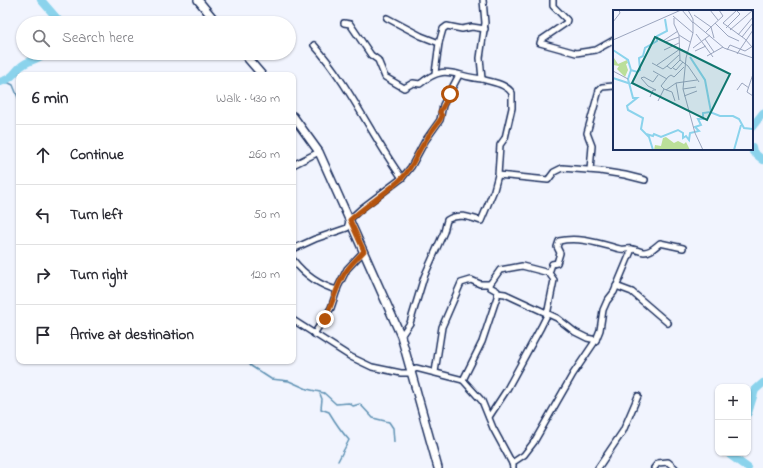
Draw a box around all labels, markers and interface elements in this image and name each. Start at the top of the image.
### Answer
inset map [613,10,753,150]
search box [16,16,296,60]
icon: search [30,27,52,49]
text: Search here [62,27,134,49]
route start [441,85,459,103]
text: 6 min [32,86,68,111]
text: Walk · 430 m [216,89,280,108]
icon: ahead [32,144,54,166]
text: Continue [70,144,124,166]
text: 260 m [249,145,280,164]
icon: left [32,204,54,226]
text: Turn left [70,204,123,226]
text: 50 m [254,205,280,224]
icon: right [32,264,54,286]
text: Turn right [70,264,128,286]
text: 120 m [250,265,280,284]
route end [316,310,334,328]
icon: arrive [32,324,54,346]
text: Arrive at destination [70,324,194,346]
map controls [715,384,751,456]
button: + [715,384,751,420]
button: − [715,420,751,456]

